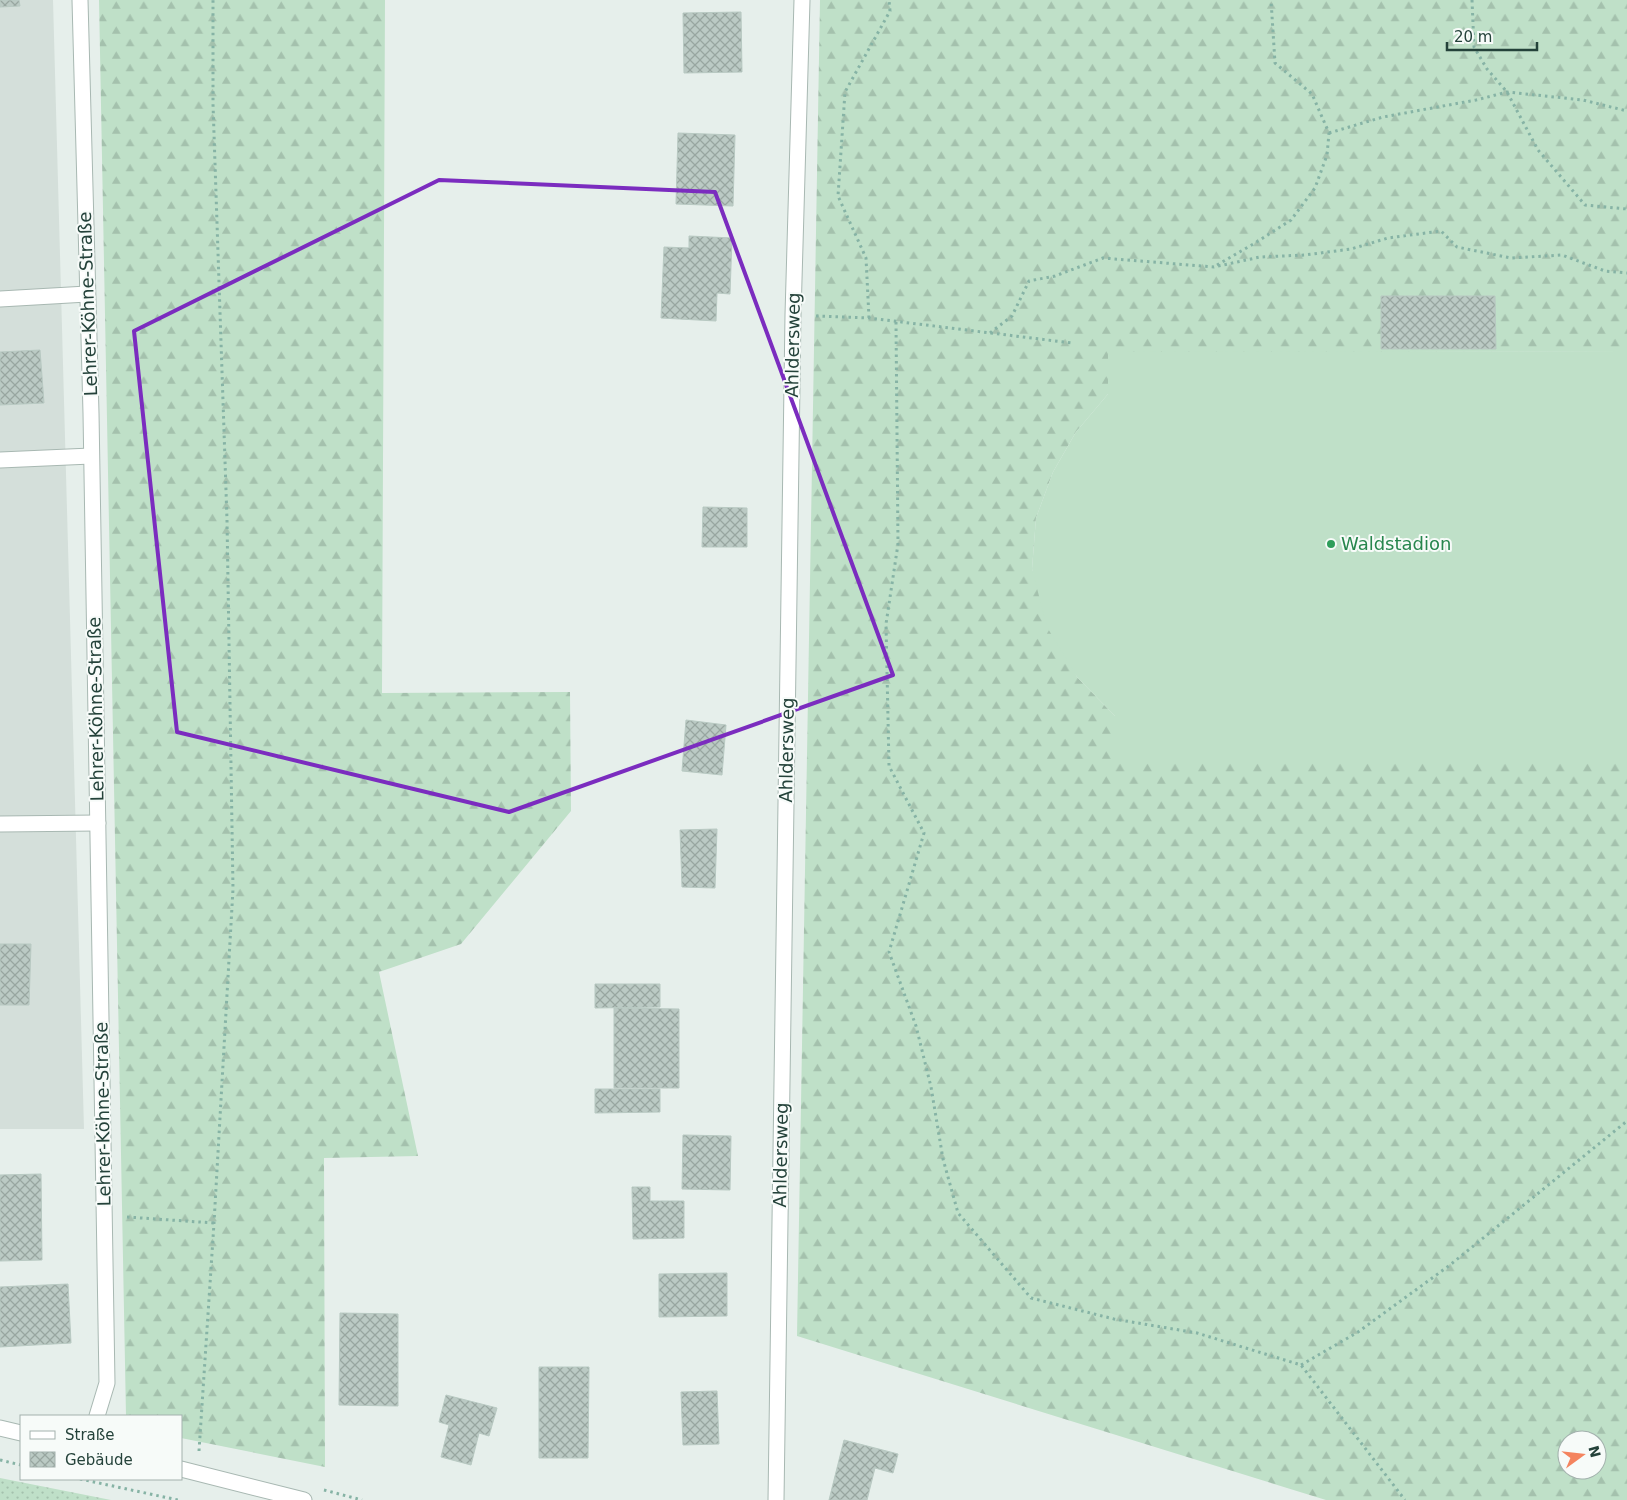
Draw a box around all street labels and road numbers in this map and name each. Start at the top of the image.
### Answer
street label: Lehrer-Köhne-Straße [74,211,101,397]
street label: Ahldersweg [781,292,804,398]
street label: Lehrer-Köhne-Straße [83,617,108,802]
street label: Ahldersweg [775,697,798,803]
street label: Lehrer-Köhne-Straße [90,1022,115,1207]
street label: Ahldersweg [769,1102,792,1208]

